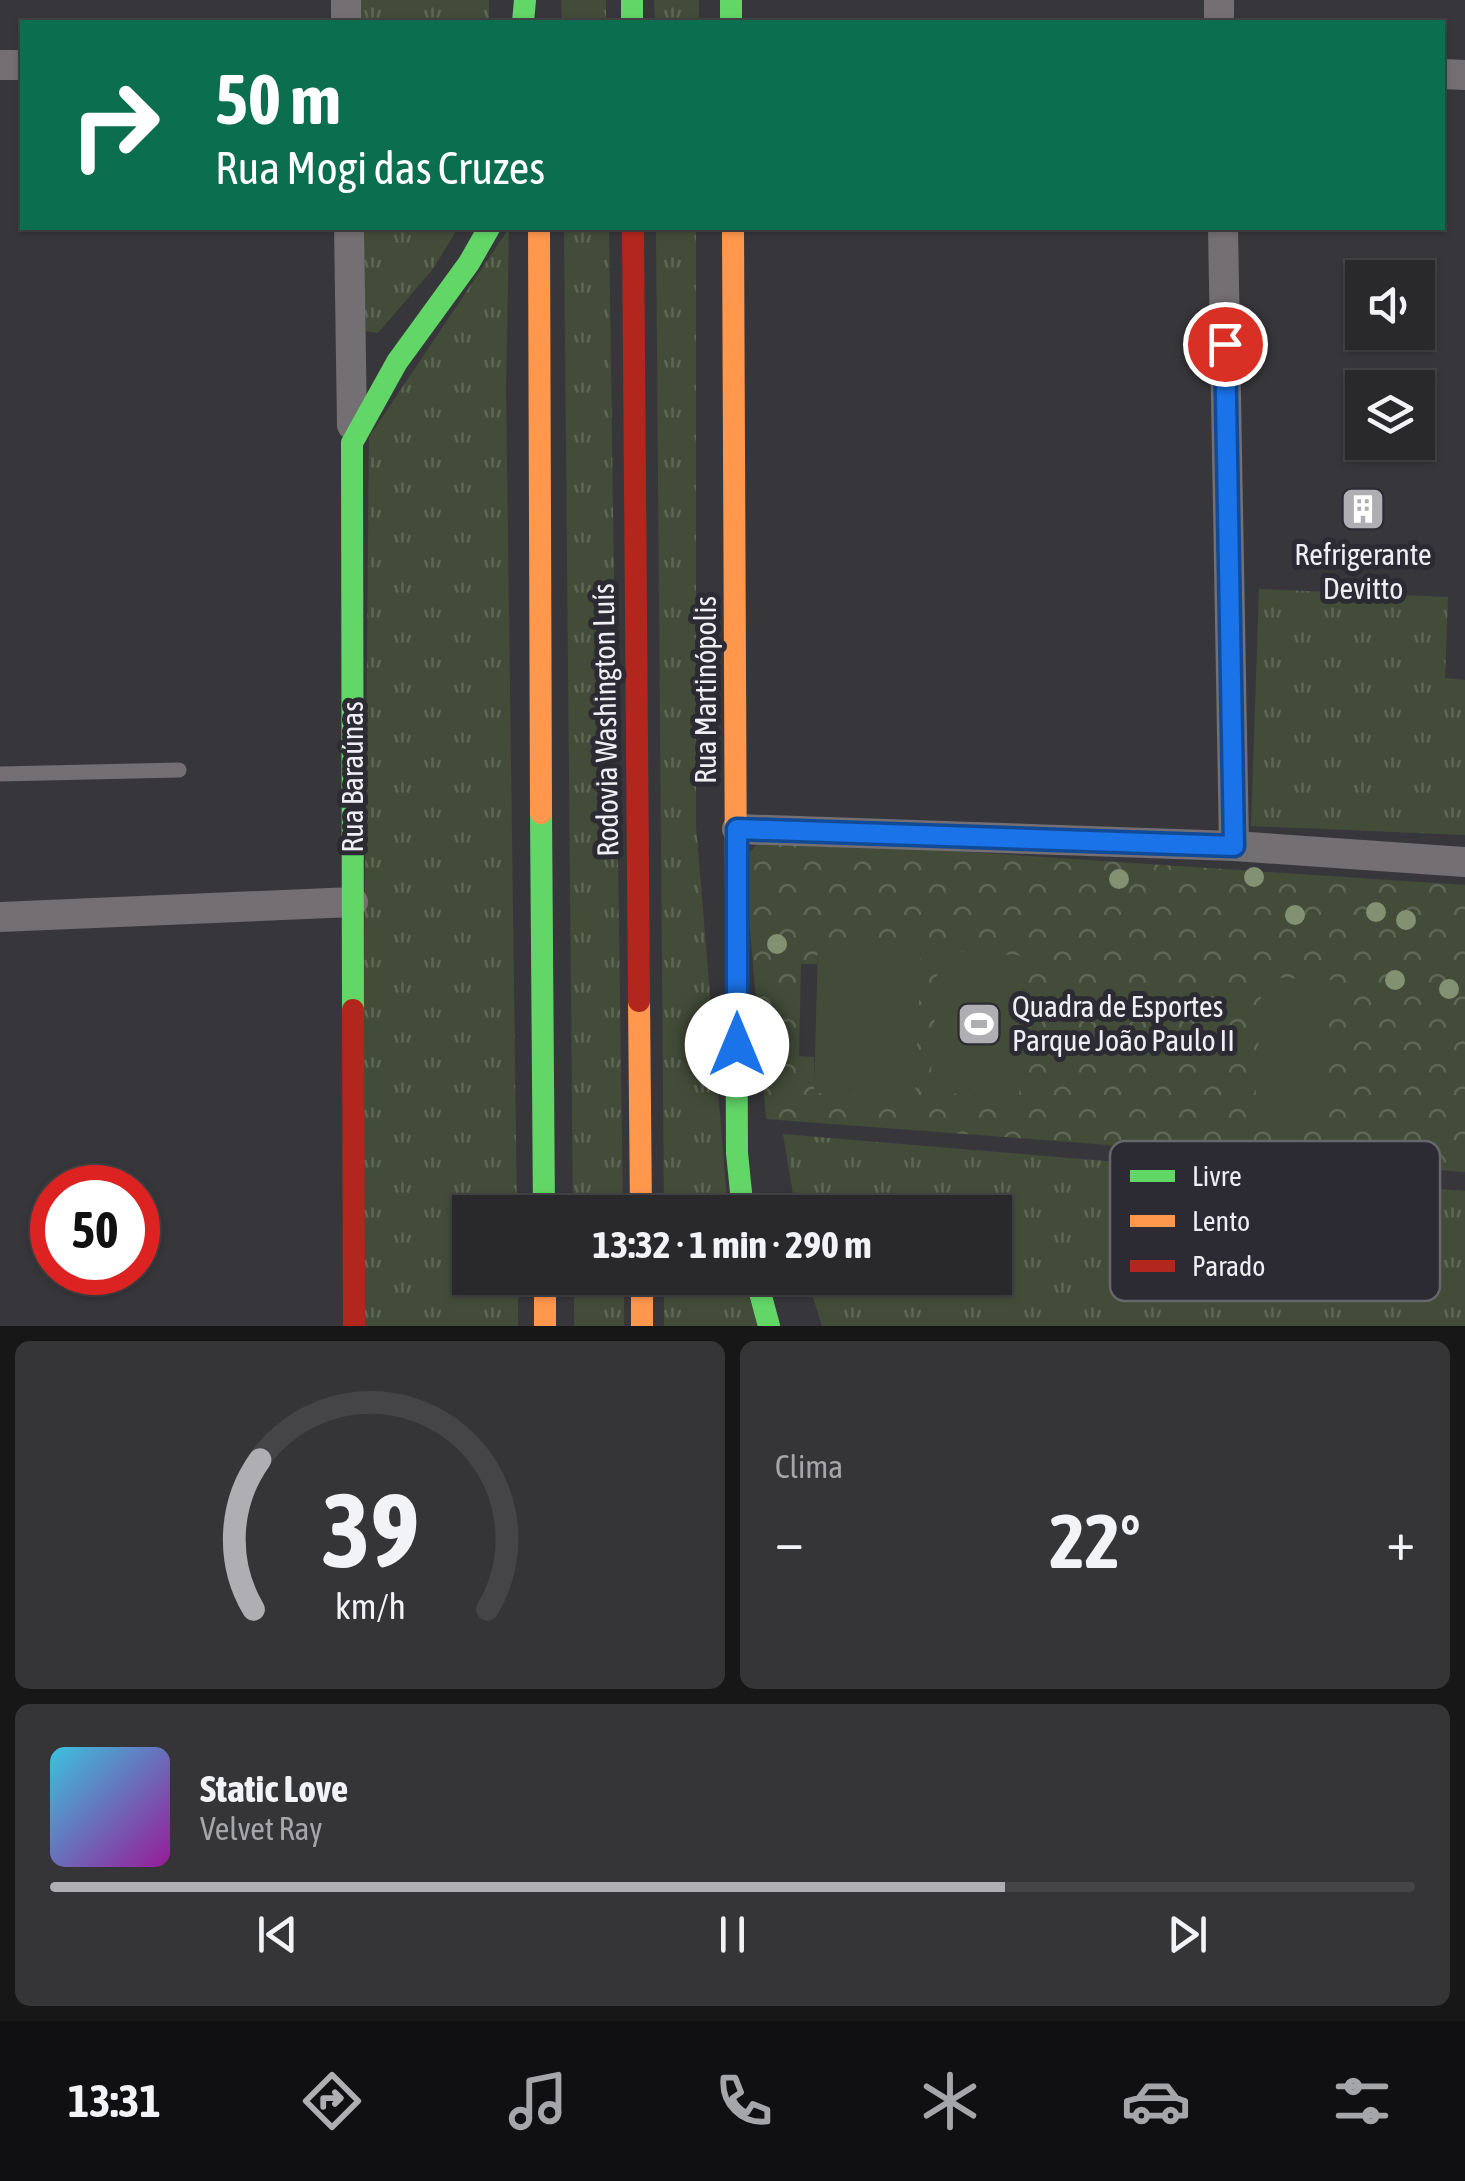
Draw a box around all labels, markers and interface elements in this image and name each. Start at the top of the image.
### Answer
text: 50 m [215,59,341,139]
icon: right [50,60,180,190]
text: Rua Mogi das Cruzes [215,142,545,194]
map controls [1345,260,1435,460]
button: sound [1345,260,1435,350]
pin [1183,302,1268,387]
icon: arrive [1198,317,1253,372]
button: layers [1345,370,1435,460]
building icon: Refrigerante Devitto [1340,486,1386,532]
place label: Refrigerante Devitto [1294,537,1432,605]
street label: Rodovia Washington Luís [586,583,624,857]
street label: Rua Martinópolis [688,596,722,784]
street label: Rua Baraúnas [335,701,369,853]
place label: Quadra de Esportes Parque João Paulo II [1012,989,1235,1057]
position arrow [685,993,789,1097]
sports icon: Quadra de Esportes Parque João Paulo II [956,1001,1002,1047]
legend [1110,1141,1440,1301]
text: Livre [1192,1160,1242,1192]
speed limit sign: 50 [30,1165,160,1295]
text: Lento [1192,1205,1250,1237]
text: 13:32 · 1 min · 290 m [592,1223,872,1266]
text: Parado [1192,1250,1265,1282]
text: Clima [775,1448,843,1485]
text: 39 [321,1470,419,1589]
text: 22° [1049,1498,1141,1584]
text: − [775,1509,804,1572]
text: + [1386,1509,1415,1572]
text: km/h [335,1586,405,1627]
text: Static Love [200,1767,348,1810]
text: Velvet Ray [200,1810,322,1847]
icon: previous [250,1907,305,1962]
icon: pause [705,1907,760,1962]
icon: next [1160,1907,1215,1962]
icon: directions [297,2066,367,2136]
icon: music [503,2066,573,2136]
icon: phone [709,2066,779,2136]
icon: climate [915,2066,985,2136]
icon: car [1121,2066,1191,2136]
icon: filters [1327,2066,1397,2136]
text: 13:31 [68,2075,161,2127]

